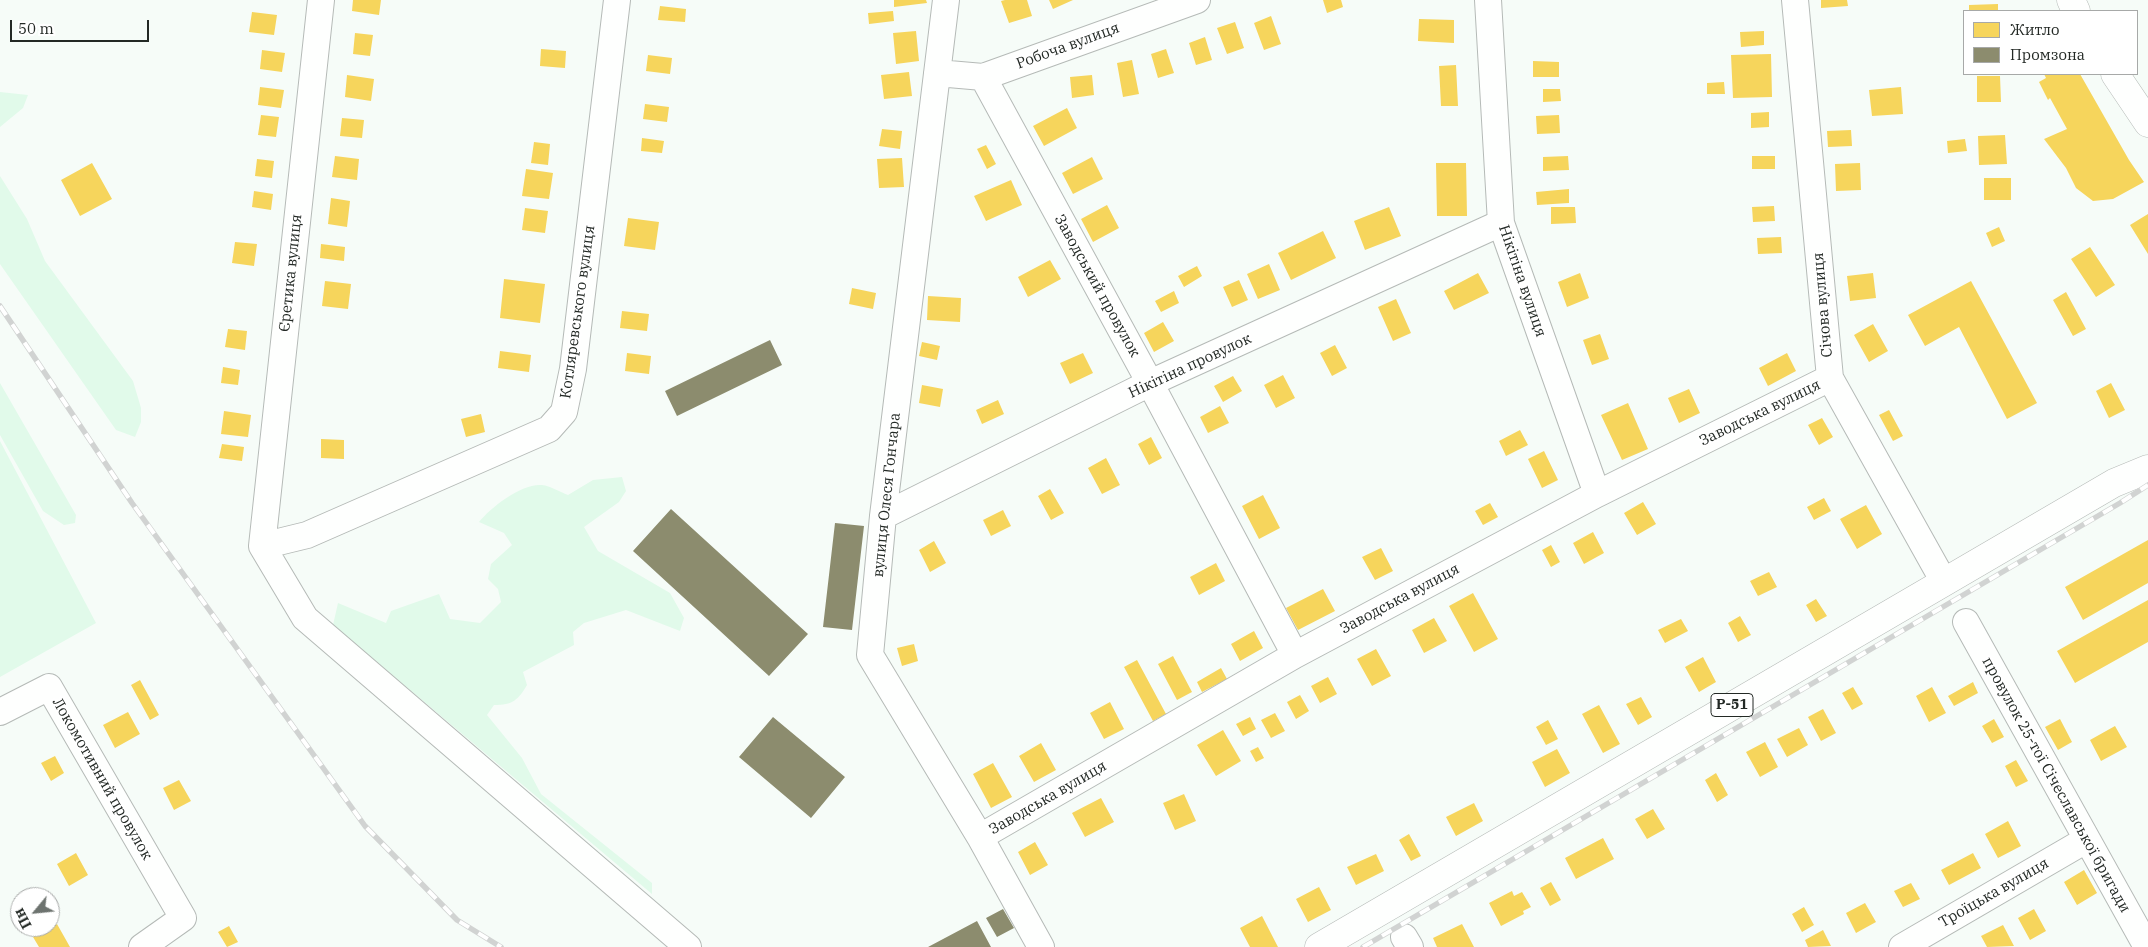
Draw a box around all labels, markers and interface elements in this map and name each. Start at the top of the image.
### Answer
scale bar [12,10,151,42]
legend [1963,10,2138,75]
text: 50 m [18,19,54,38]
street label: Робоча вулиця [1014,19,1122,73]
text: Житло [2010,20,2060,39]
text: Промзона [2010,45,2085,64]
street label: Заводський провулок [1050,212,1144,360]
street label: Єретика вулиця [276,213,306,333]
street label: Нікітіна вулиця [1494,223,1550,339]
street label: Котляревського вулиця [557,224,599,400]
street label: Січова вулиця [1809,252,1837,358]
street label: Нікітіна провулок [1126,330,1254,402]
street label: Заводська вулиця [1697,376,1823,450]
street label: вулиця Олеся Гончара [869,412,905,578]
street label: Заводська вулиця [1337,560,1463,638]
street label: провулок 25-тої Січеславської бригади [1978,654,2134,916]
road number: Р-51 [1711,694,1753,716]
street label: Локомотивний провулок [48,695,156,863]
street label: Заводська вулиця [986,757,1110,839]
street label: Троїцька вулиця [1936,854,2052,932]
north arrow [10,887,60,937]
text: Пн [10,905,35,932]

